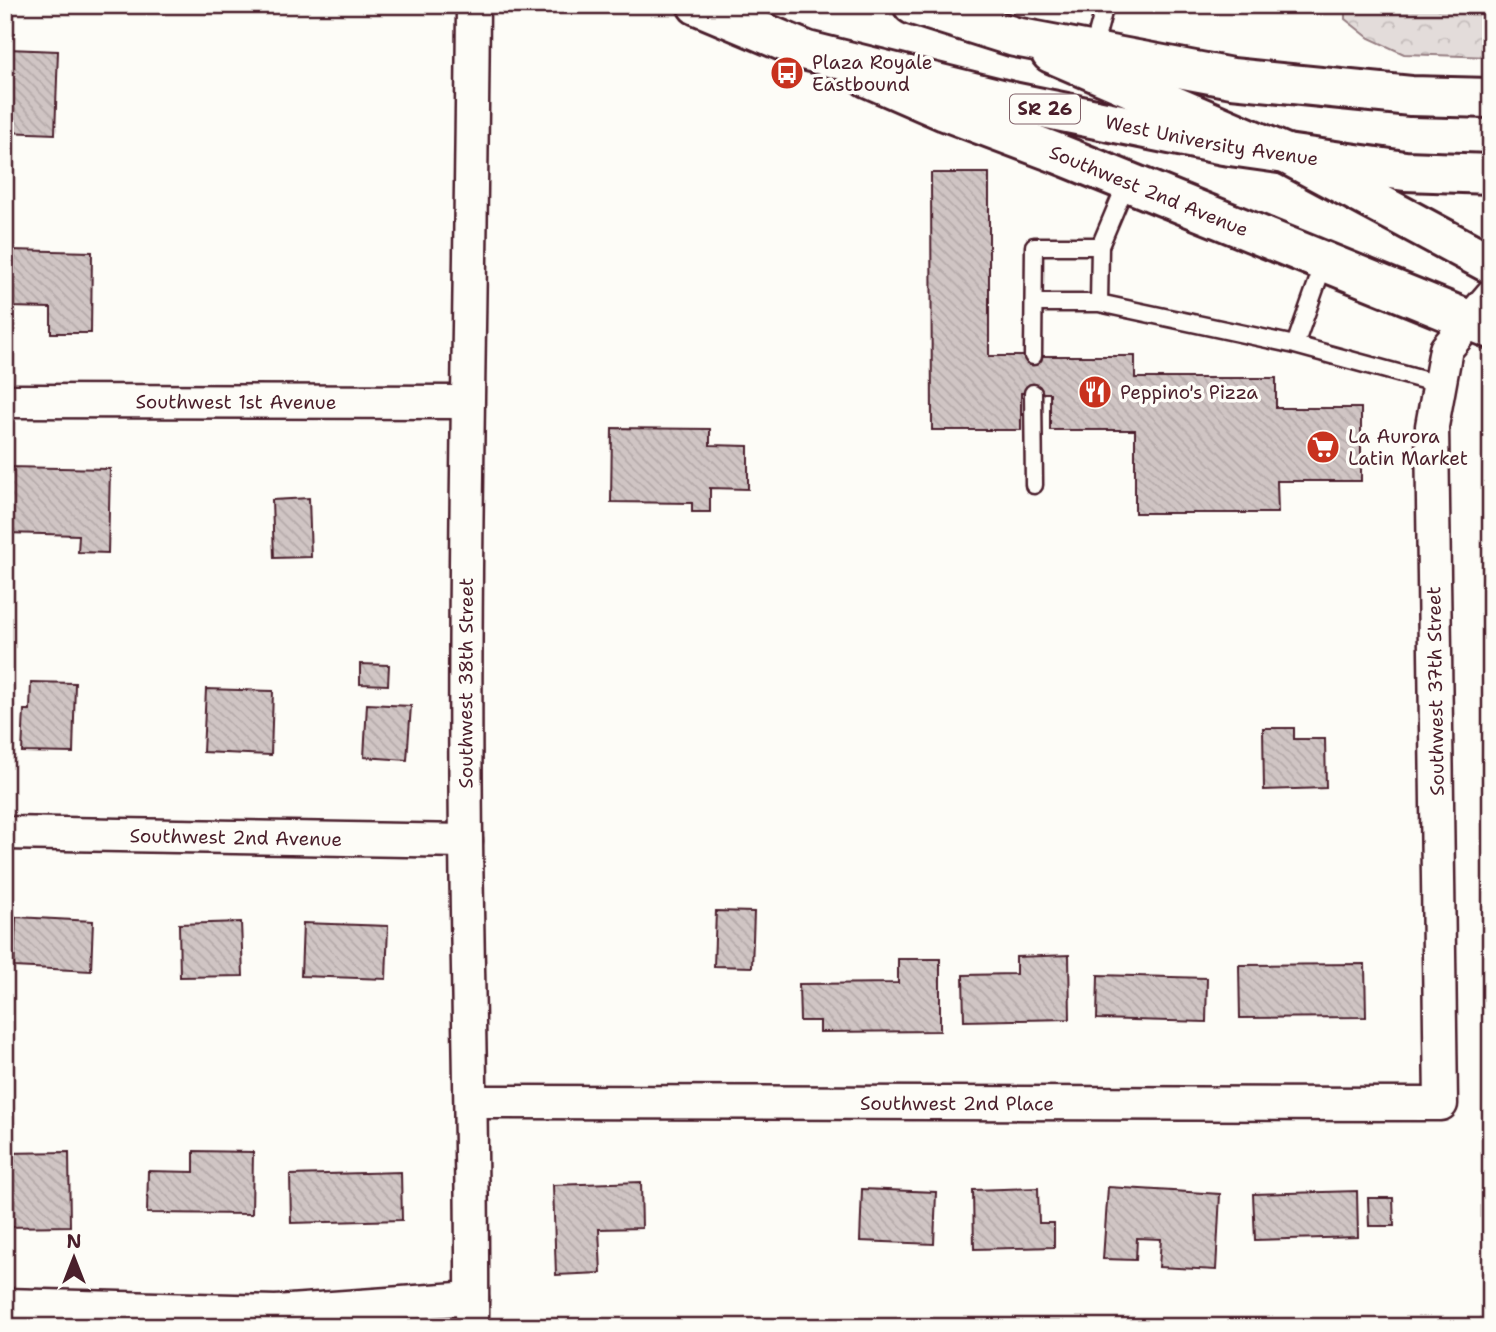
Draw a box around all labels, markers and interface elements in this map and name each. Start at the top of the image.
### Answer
place label: Plaza Royale Eastbound [812,50,933,97]
bus stop icon: Plaza Royale Eastbound [768,54,806,92]
road number: SR 26 [1010,94,1080,124]
street label: West University Avenue [1103,109,1320,171]
street label: Southwest 2nd Avenue [1046,140,1252,242]
restaurant icon: Peppino's Pizza [1076,373,1114,411]
place label: Peppino's Pizza [1120,380,1258,405]
street label: Southwest 1st Avenue [136,389,336,415]
place label: La Aurora Latin Market [1348,424,1468,471]
supermarket icon: La Aurora Latin Market [1304,428,1342,466]
street label: Southwest 38th Street [453,578,479,789]
street label: Southwest 37th Street [1421,586,1450,796]
street label: Southwest 2nd Avenue [129,823,342,852]
street label: Southwest 2nd Place [860,1091,1054,1116]
north arrow [38,1224,108,1294]
text: N [66,1229,82,1254]

